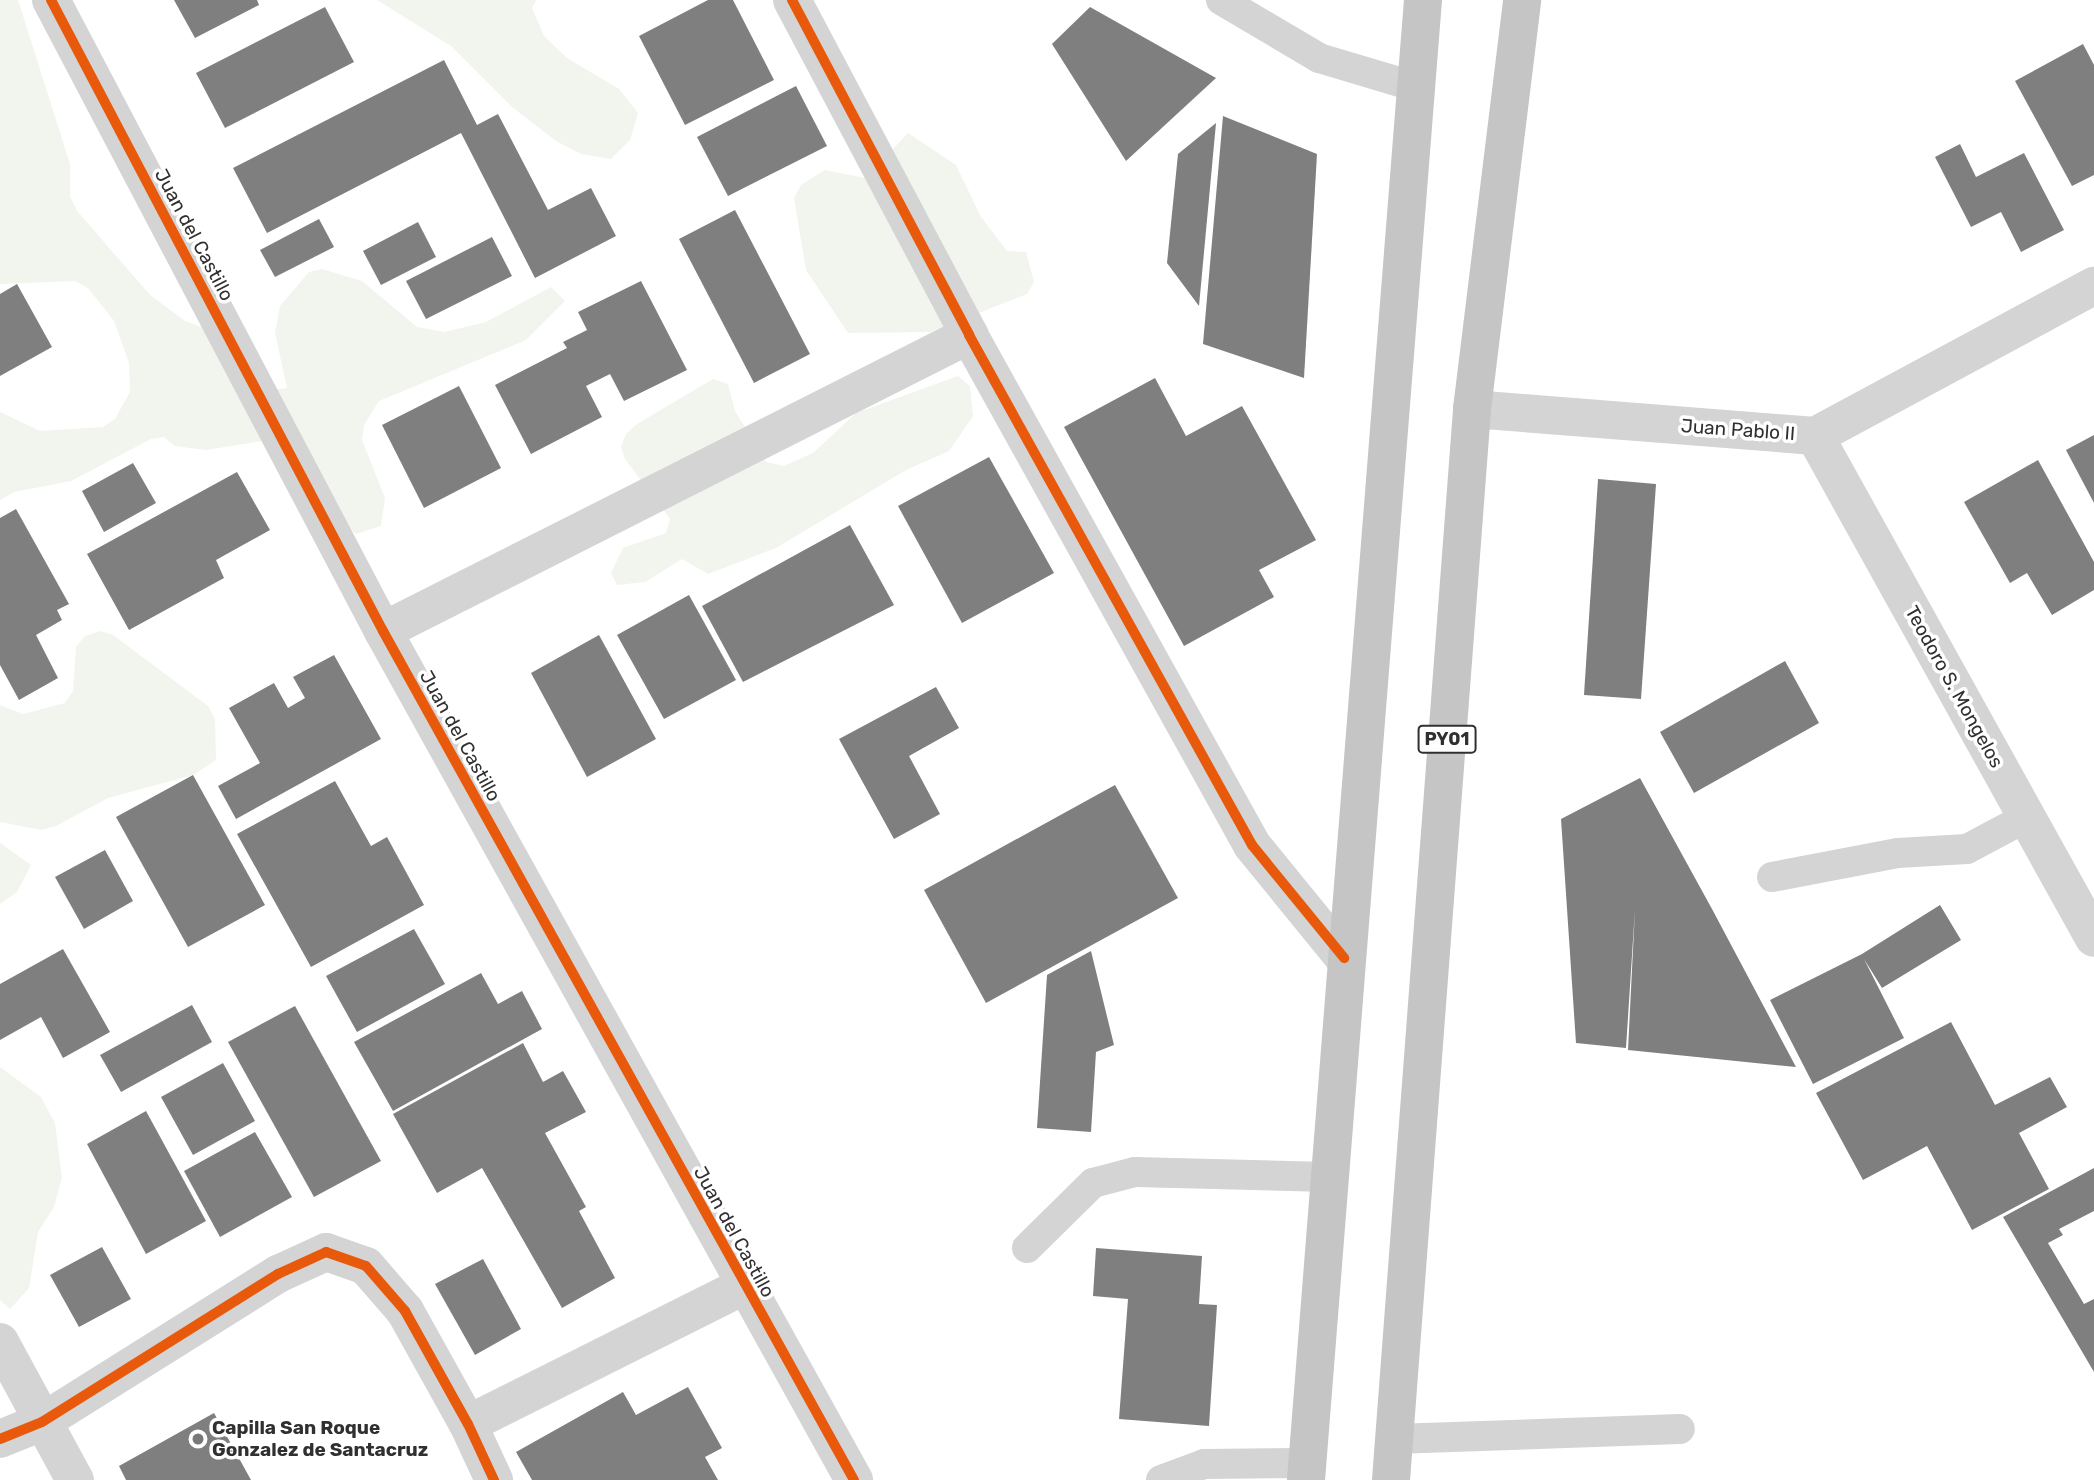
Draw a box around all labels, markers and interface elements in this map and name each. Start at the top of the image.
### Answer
street label: Juan del Castillo [150,165,238,305]
street label: Juan Pablo II [1680,415,1796,445]
street label: Teodoro S. Mongelos [1900,602,2008,772]
street label: Juan del Castillo [415,667,505,805]
road number: PY01 [1417,724,1477,754]
street label: Juan del Castillo [689,1163,779,1301]
place label: Capilla San Roque Gonzalez de Santacruz [212,1417,428,1461]
marker: Capilla San Roque Gonzalez de Santacruz [190,1431,206,1447]

